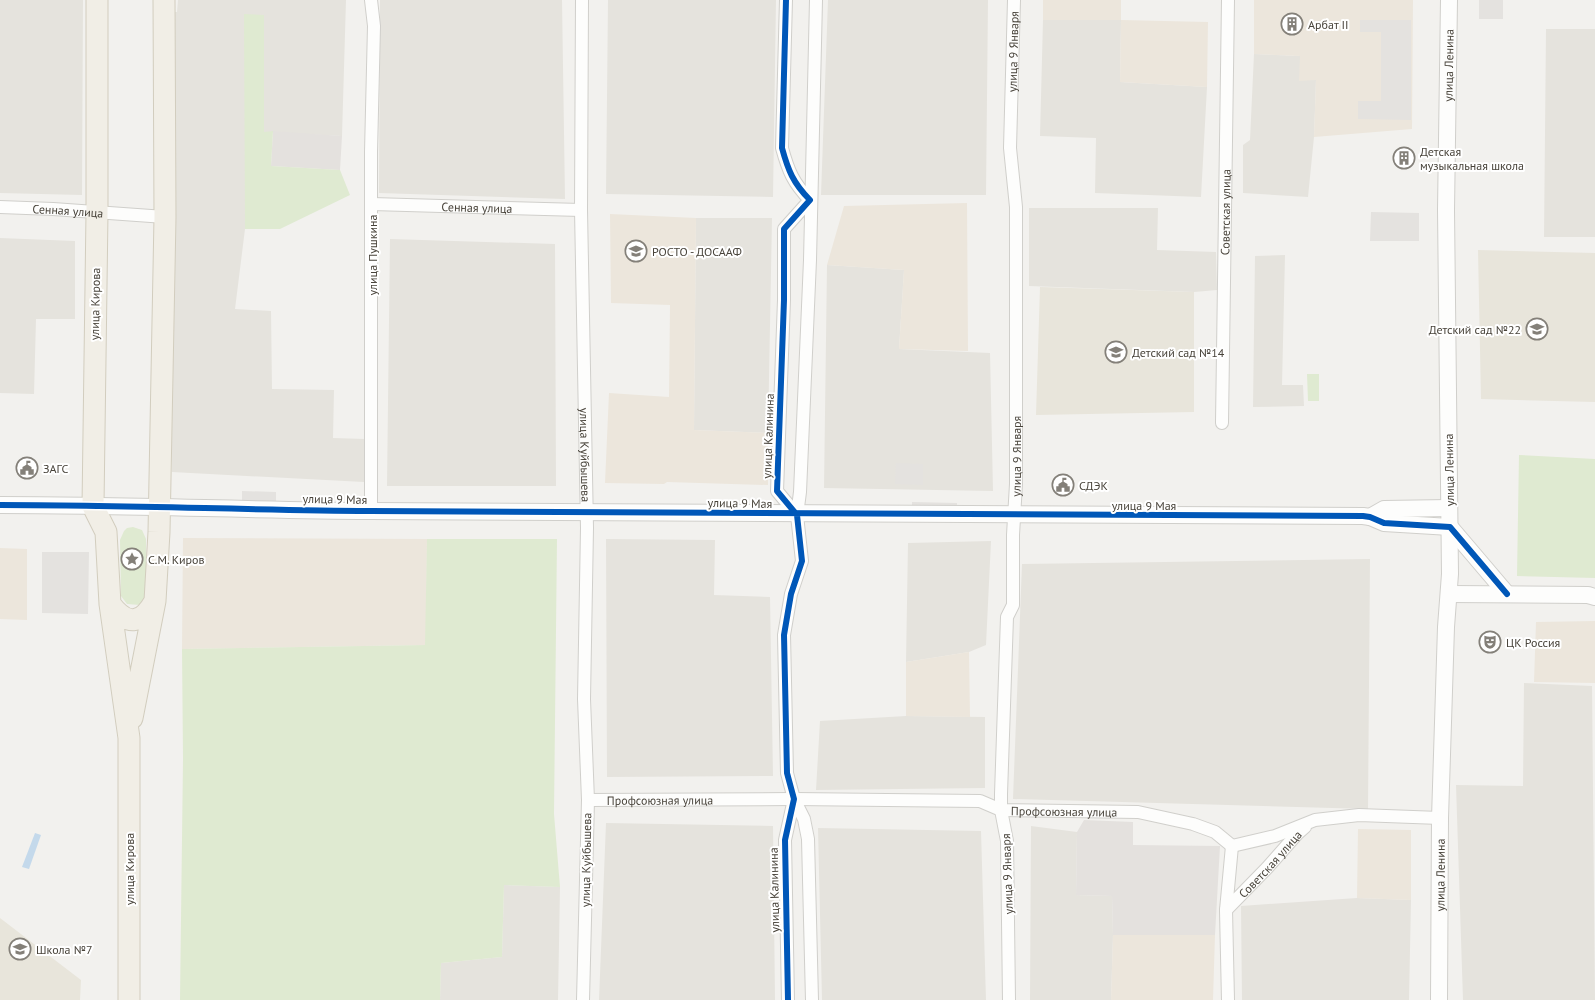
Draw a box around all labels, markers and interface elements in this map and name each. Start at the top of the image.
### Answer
street label: улица 9 Января [1004,11,1021,92]
building icon: Арбат II [1280,12,1304,36]
place label: Арбат II [1308,17,1349,32]
street label: улица Ленина [1440,29,1456,102]
place label: Детская музыкальная школа [1420,144,1524,173]
building icon: Детская музыкальная школа [1392,146,1416,170]
street label: Советская улица [1217,169,1233,255]
street label: Сенная улица [441,198,513,216]
street label: Сенная улица [32,201,104,220]
street label: улица Пушкина [365,215,380,295]
school or university icon: РОСТО - ДОСААФ [624,239,648,263]
place label: РОСТО - ДОСААФ [652,244,742,259]
street label: улица Кирова [87,268,103,340]
school or university icon: Детский сад №22 [1525,317,1549,341]
place label: Детский сад №22 [1429,322,1521,337]
school or university icon: Детский сад №14 [1104,340,1128,364]
place label: Детский сад №14 [1132,345,1225,360]
street label: улица Калинина [759,393,777,479]
street label: улица Куйбышева [577,408,594,502]
street label: улица 9 Января [1008,416,1024,497]
street label: улица Ленина [1441,433,1457,506]
public building icon: ЗАГС [15,456,39,480]
place label: ЗАГС [43,461,69,476]
public building icon: СДЭК [1051,473,1075,497]
place label: СДЭК [1079,478,1108,493]
street label: улица 9 Мая [303,491,367,507]
street label: улица 9 Мая [708,495,772,511]
street label: улица 9 Мая [1112,498,1176,513]
place icon: С.М. Киров [120,547,144,571]
place label: С.М. Киров [148,552,205,567]
theatre icon: ЦК Россия [1478,630,1502,654]
place label: ЦК Россия [1506,635,1560,650]
street label: Профсоюзная улица [607,792,713,807]
street label: Профсоюзная улица [1011,803,1118,819]
street label: улица Куйбышева [578,813,594,907]
street label: Советская улица [1235,827,1304,900]
street label: улица Кирова [122,833,137,905]
street label: улица 9 Января [998,833,1016,915]
street label: улица Ленина [1432,839,1447,911]
street label: улица Калинина [766,847,782,933]
school or university icon: Школа №7 [8,937,32,961]
place label: Школа №7 [36,942,93,957]

